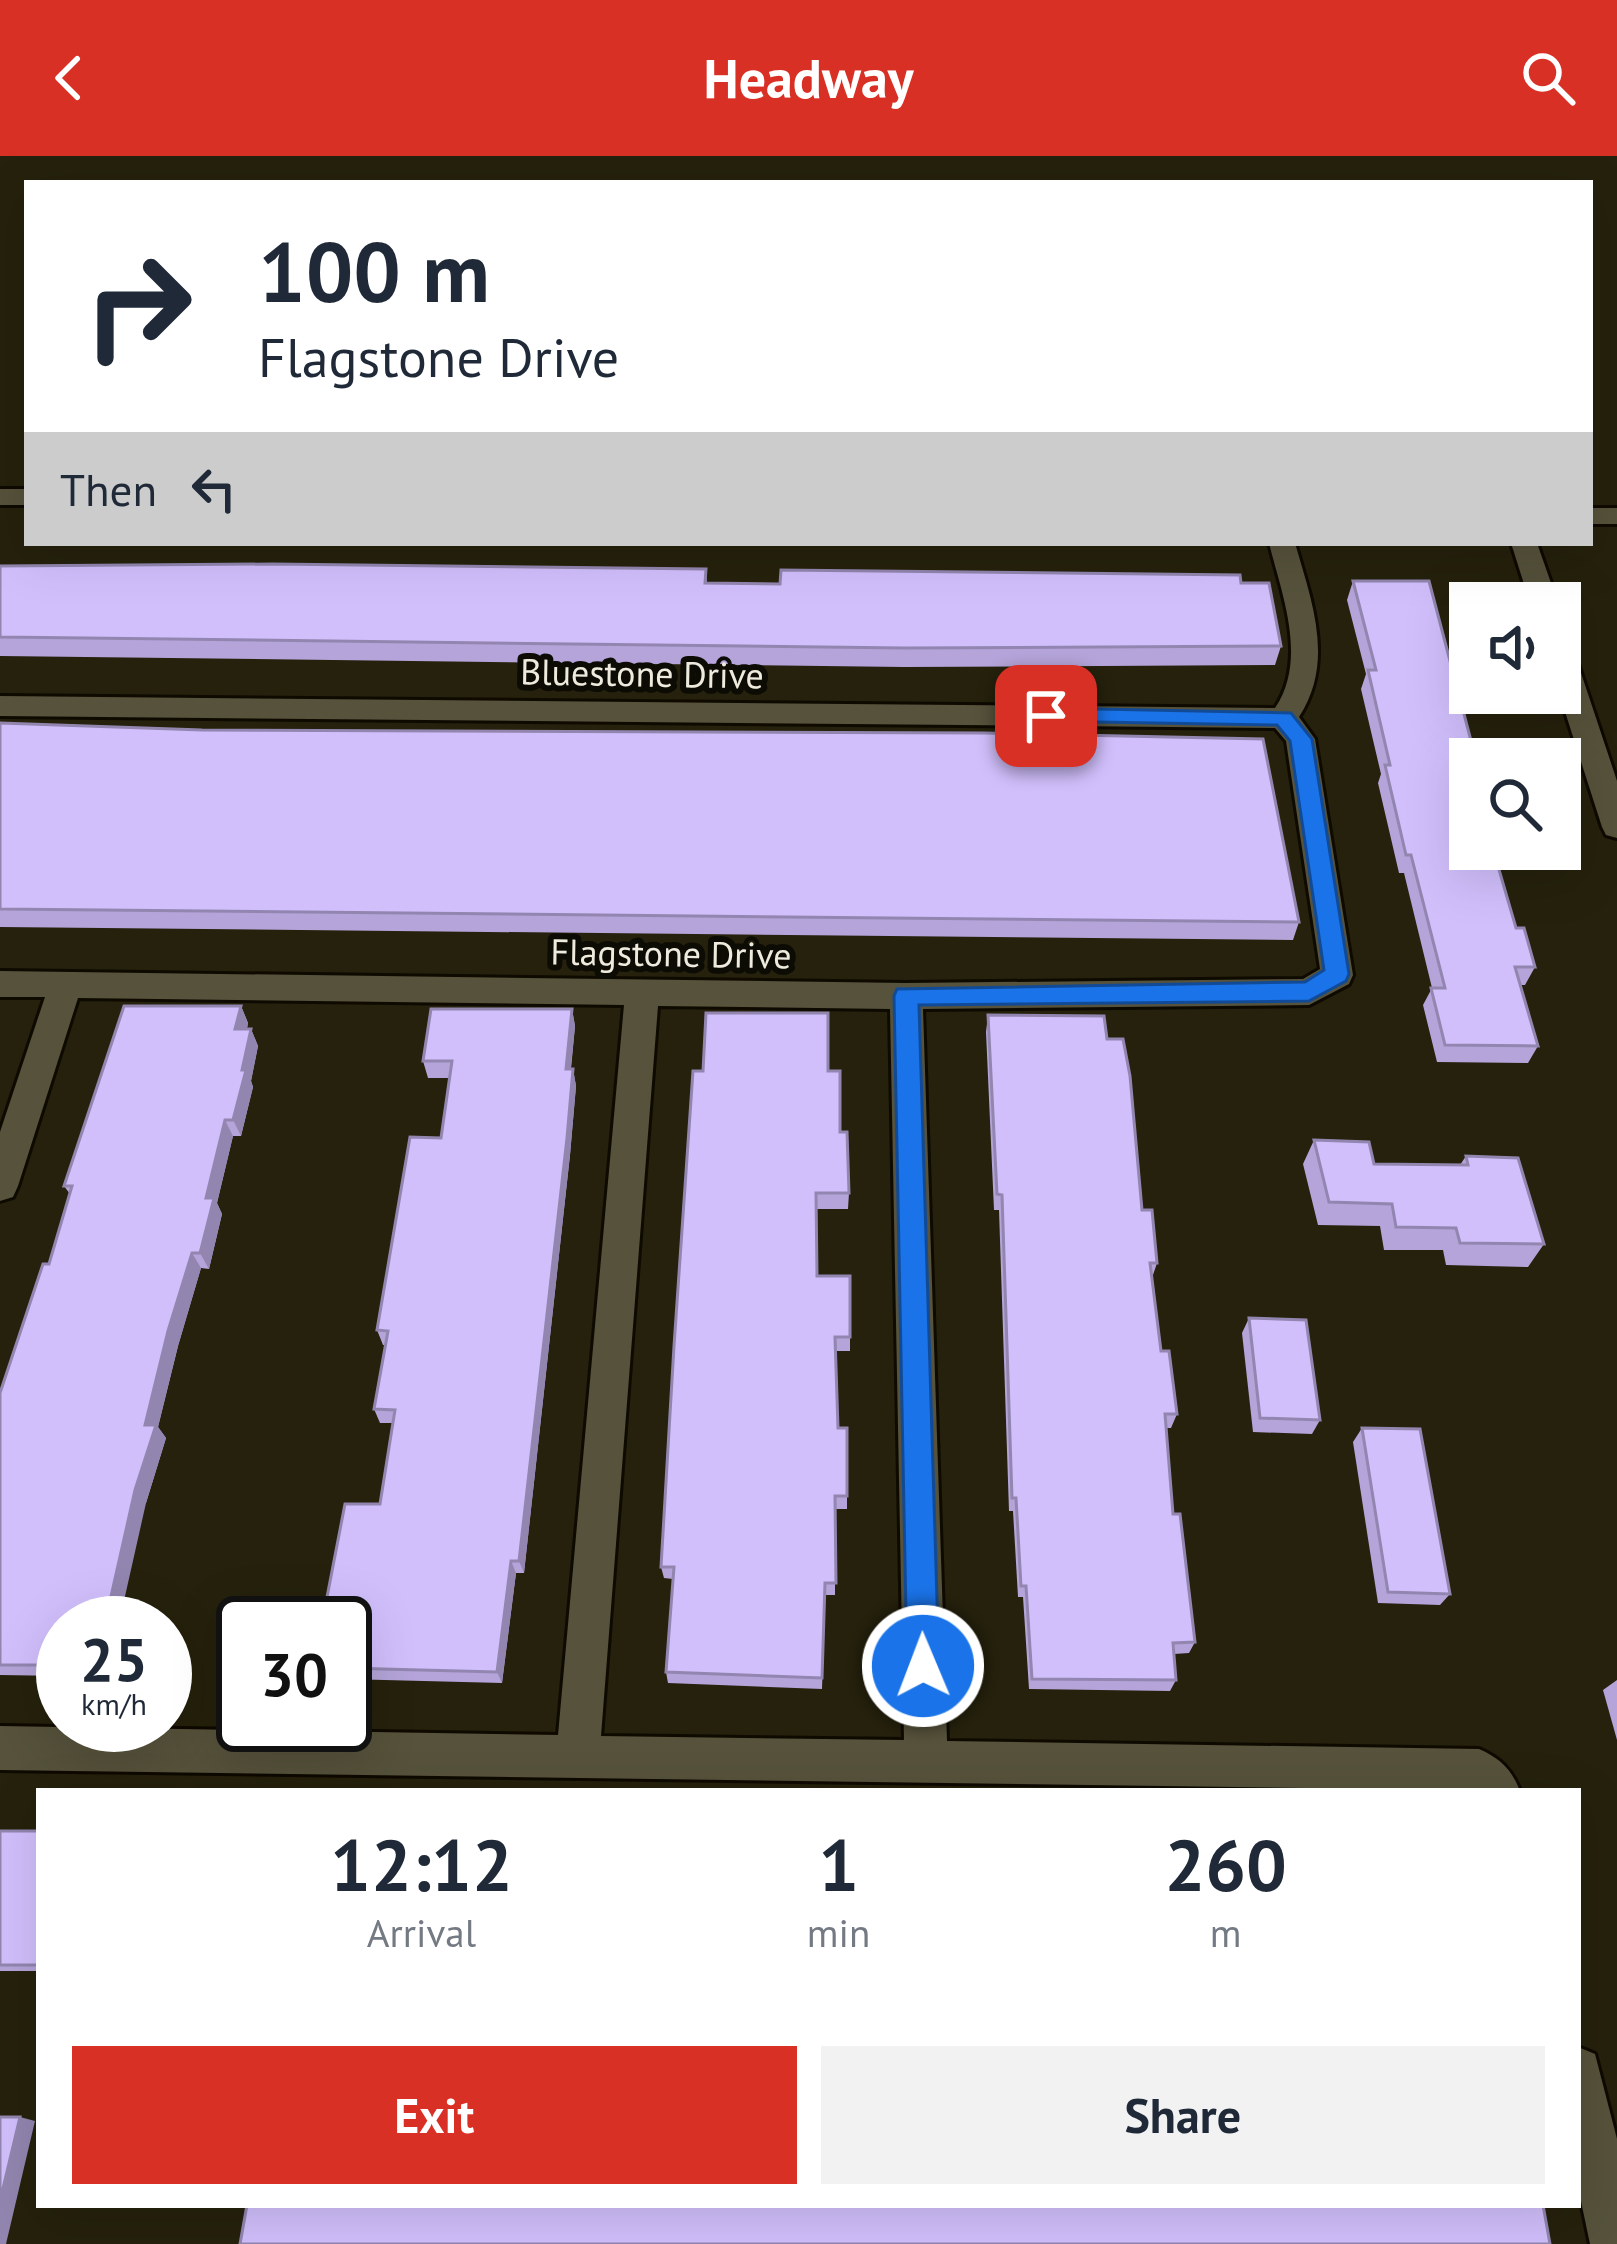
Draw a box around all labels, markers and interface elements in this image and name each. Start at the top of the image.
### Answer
text: Headway [703,43,914,113]
icon: back [36,45,102,111]
icon: search [1515,45,1581,111]
text: 100 m [258,216,490,325]
icon: right [60,228,216,384]
text: Flagstone Drive [258,322,619,392]
icon: left [181,456,247,522]
text: Then [60,460,157,518]
map controls [1449,582,1581,870]
button: sound [1449,582,1581,714]
street label: Bluestone Drive [520,647,764,699]
pin [995,665,1097,767]
icon: arrive [1013,683,1079,749]
button: search [1449,738,1581,870]
street label: Flagstone Drive [550,927,792,979]
speed limit sign: 30 [216,1596,372,1752]
position arrow [860,1603,986,1729]
text: 25 [80,1620,148,1698]
text: km/h [81,1684,147,1723]
text: 12:12 [330,1818,513,1911]
text: 1 [818,1818,859,1911]
text: 260 [1164,1818,1287,1911]
text: Arrival [367,1907,476,1958]
text: min [807,1907,870,1958]
text: m [1210,1907,1241,1958]
button: Exit [72,2046,797,2184]
button: Share [821,2046,1545,2184]

